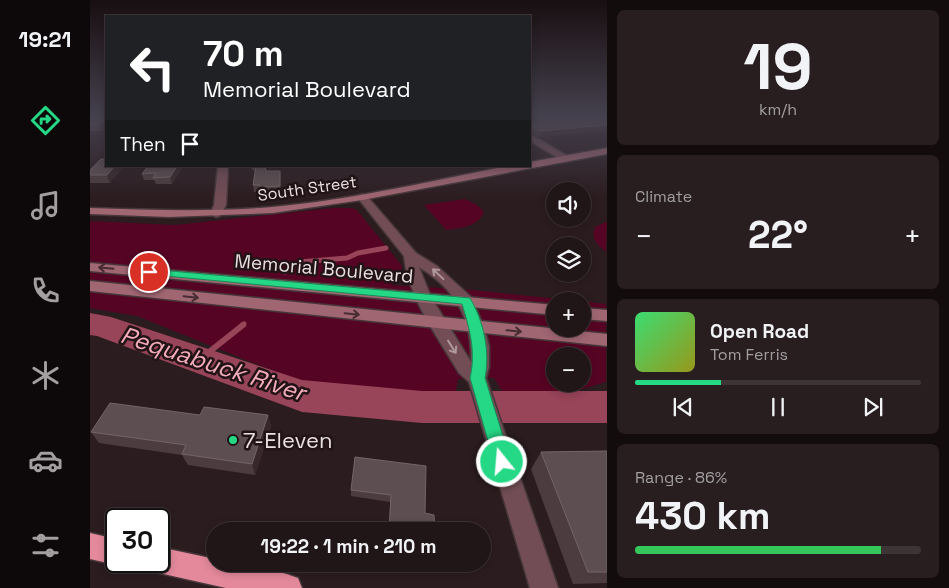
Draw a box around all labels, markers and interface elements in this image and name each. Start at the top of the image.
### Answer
text: 19:21 [18,25,72,53]
text: 19 [743,25,813,108]
text: 70 m [203,32,284,76]
icon: left [120,35,185,100]
text: Memorial Boulevard [203,75,411,103]
text: km/h [759,99,797,120]
icon: directions [28,103,63,138]
icon: arrive [176,130,204,158]
text: Then [120,132,166,157]
street label: South Street [256,171,358,206]
map controls [546,182,591,392]
button: sound [546,182,591,227]
text: Climate [635,186,692,207]
icon: music [28,188,63,223]
text: 22° [748,211,808,259]
text: − [635,218,652,254]
text: + [904,218,921,254]
button: layers [546,237,591,282]
street label: Memorial Boulevard [233,248,414,289]
pin [128,251,170,293]
icon: arrive [135,258,163,286]
one-way arrow [98,263,114,273]
one-way arrow [431,268,444,280]
icon: phone [28,273,63,308]
one-way arrow [182,292,198,302]
button: + [546,292,591,337]
one-way arrow [344,309,360,319]
water label: Pequabuck River [117,319,312,409]
text: Open Road [710,319,809,344]
one-way arrow [506,326,522,336]
one-way arrow [448,339,458,353]
text: Tom Ferris [710,344,788,365]
button: − [546,347,591,392]
icon: climate [28,358,63,393]
icon: previous [669,393,697,421]
icon: pause [764,393,792,421]
icon: next [859,393,887,421]
place label: 7-Eleven [243,426,332,454]
marker: 7-Eleven [227,434,239,446]
position arrow [475,435,527,487]
icon: car [28,443,63,478]
text: Range · 86% [635,467,727,488]
text: 430 km [635,492,770,540]
speed limit sign: 30 [105,508,170,573]
icon: filters [28,528,63,563]
text: 19:22 · 1 min · 210 m [261,534,436,559]

